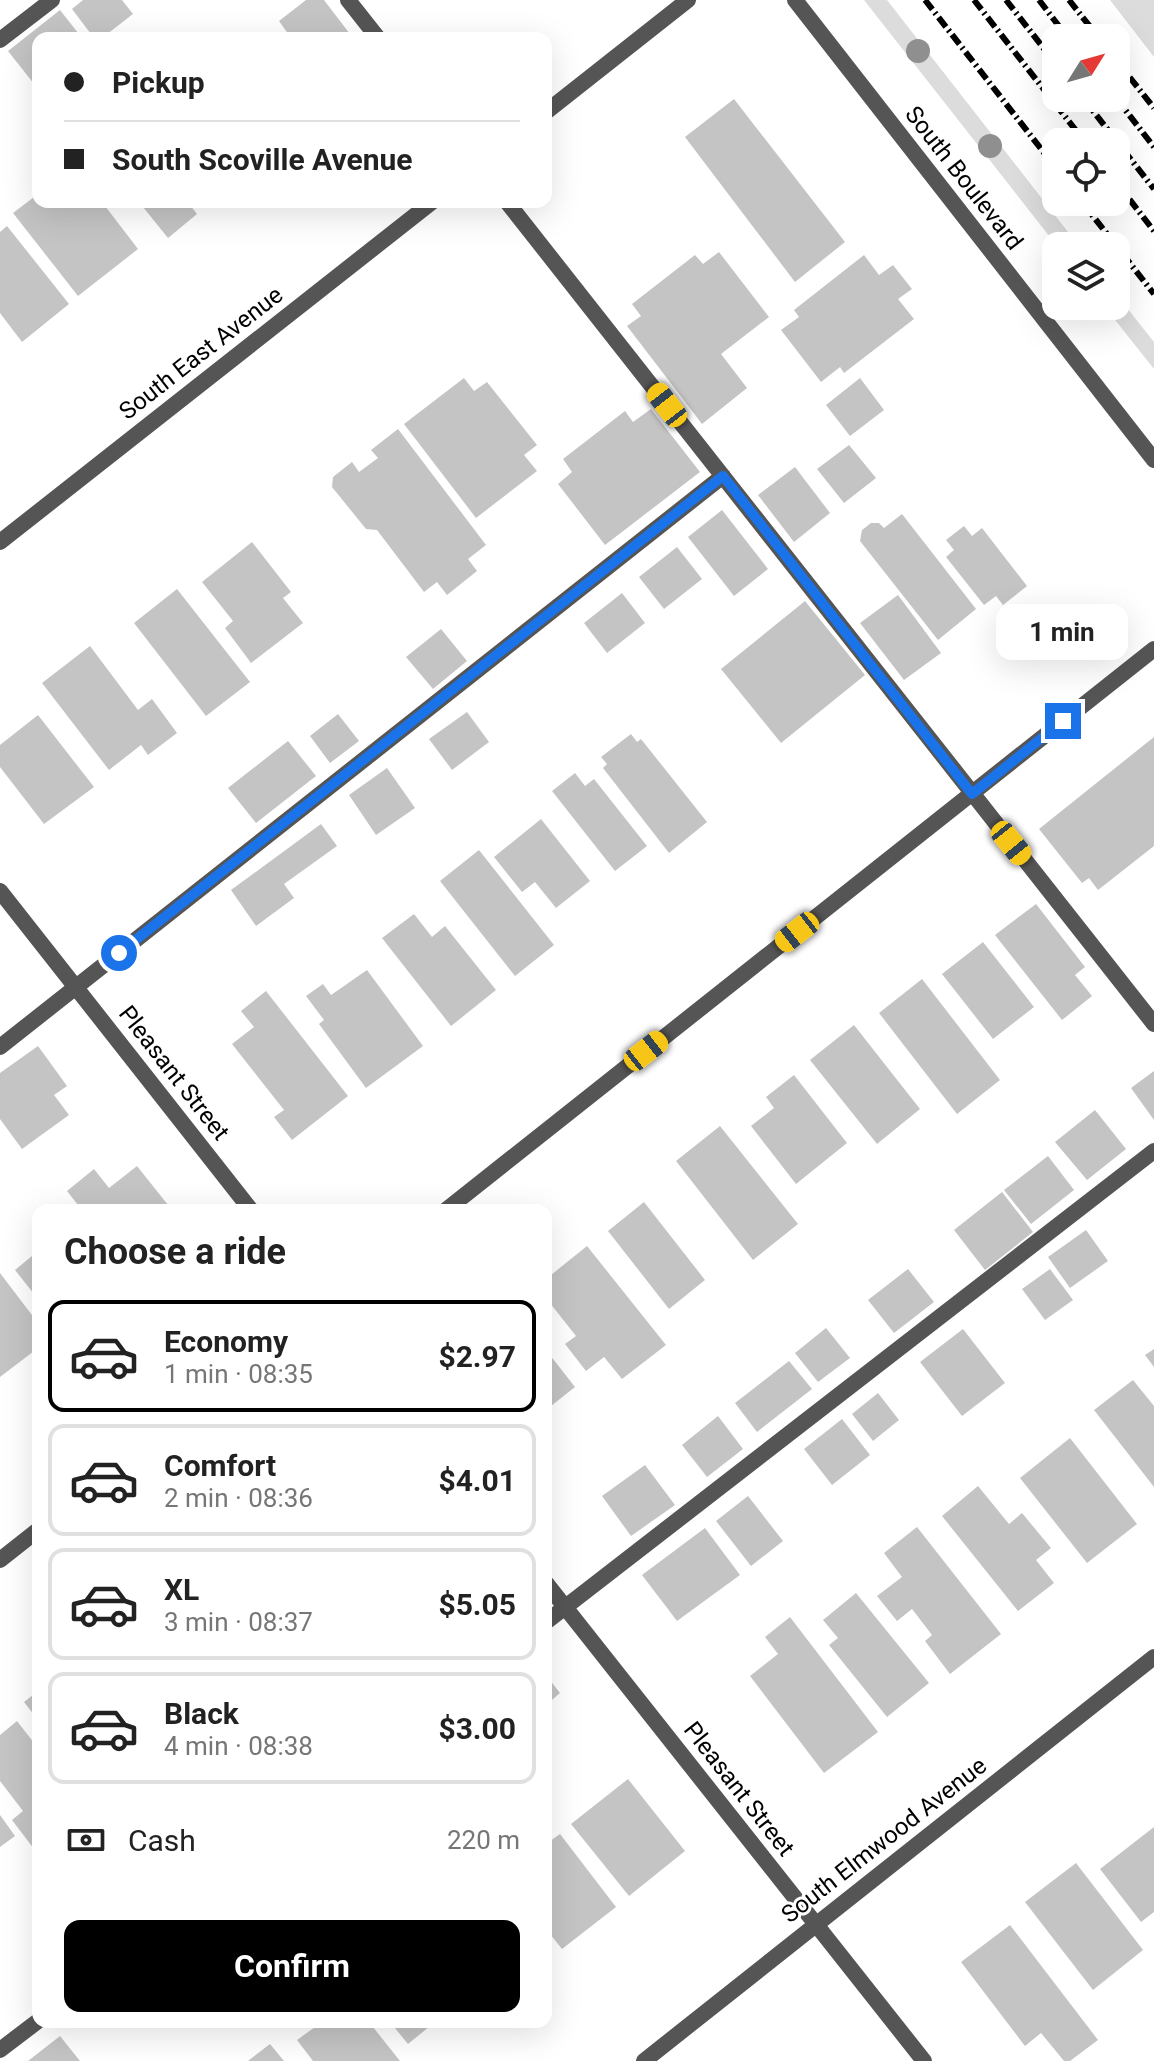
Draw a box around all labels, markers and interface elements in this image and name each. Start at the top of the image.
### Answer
north arrow [1042,24,1130,112]
map controls [1042,24,1130,320]
text: Pickup [112,65,205,100]
street label: South Boulevard [899,101,1029,255]
button: locate [1042,128,1130,216]
text: South Scoville Avenue [112,142,413,177]
button: layers [1042,232,1130,320]
street label: South East Avenue [114,281,288,425]
car [643,379,691,431]
callout: 1 min [997,605,1129,661]
text: 1 min [1029,617,1095,647]
route end [1045,703,1081,739]
car [987,817,1035,869]
car [771,908,823,956]
route start [101,935,137,971]
street label: Pleasant Street [113,1000,235,1146]
car [620,1027,672,1075]
text: Choose a ride [64,1231,286,1273]
icon: car [68,1320,140,1392]
text: Economy [164,1324,288,1359]
text: $2.97 [438,1339,516,1374]
text: 1 min · 08:35 [164,1359,313,1389]
icon: car [68,1444,140,1516]
text: Comfort [164,1448,276,1483]
text: $4.01 [438,1463,516,1498]
text: 2 min · 08:36 [164,1483,313,1513]
icon: car [68,1568,140,1640]
text: XL [164,1572,199,1607]
text: $5.05 [438,1587,516,1622]
text: 3 min · 08:37 [164,1607,313,1637]
icon: car [68,1692,140,1764]
text: Black [164,1696,239,1731]
text: $3.00 [438,1711,516,1746]
street label: Pleasant Street [678,1716,800,1862]
text: 4 min · 08:38 [164,1731,313,1761]
street label: South Elmwood Avenue [776,1751,992,1929]
icon: cash [64,1818,108,1862]
text: Cash [128,1823,196,1858]
text: 220 m [447,1825,520,1855]
button: Confirm [64,1920,520,2012]

